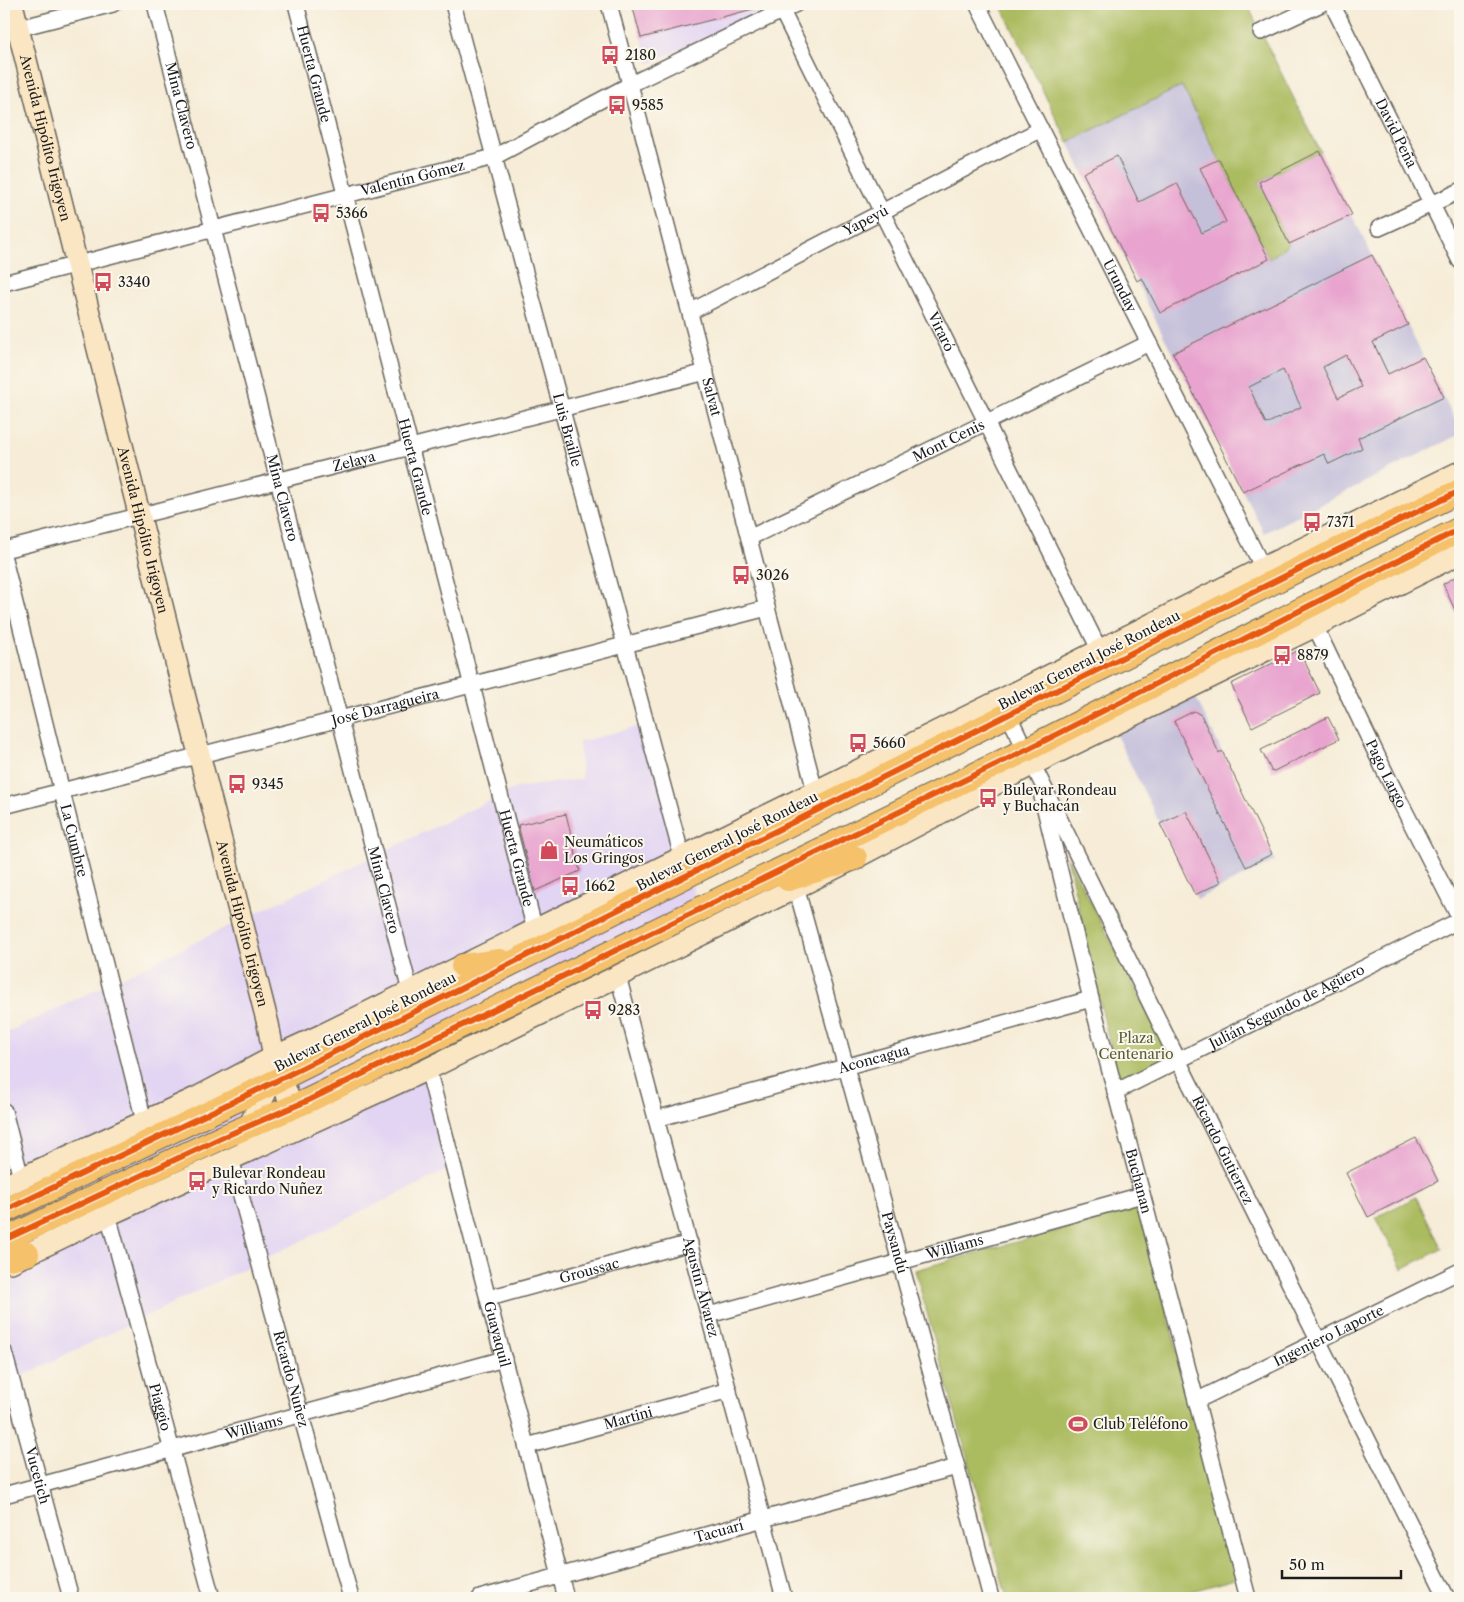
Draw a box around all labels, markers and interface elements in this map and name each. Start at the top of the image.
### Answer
street label: Huerta Grande [293,23,335,124]
bus stop icon: 2180 [599,44,621,66]
place label: 2180 [625,46,656,64]
street label: Avenida Hipólito Irigoyen [16,52,75,223]
street label: Mina Clavero [161,60,201,151]
bus stop icon: 9585 [606,94,628,116]
street label: David Peña [1371,95,1421,171]
place label: 9585 [632,96,664,114]
street label: Valentín Gómez [358,156,467,200]
street label: Yapeyú [839,201,892,240]
bus stop icon: 5366 [310,202,332,224]
place label: 5366 [336,204,368,222]
street label: Urunday [1099,256,1141,316]
bus stop icon: 3340 [92,271,114,293]
place label: 3340 [118,273,151,291]
street label: Viraró [923,308,959,354]
street label: Salvat [698,375,726,418]
street label: Luis Braille [549,391,586,469]
street label: Huerta Grande [394,416,437,518]
street label: Mont Cenis [910,416,987,466]
street label: Avenida Hipólito Irigoyen [113,444,173,615]
street label: Zelaya [331,447,378,475]
street label: Mina Clavero [263,452,302,543]
bus stop icon: 7371 [1301,511,1323,533]
place label: 7371 [1327,513,1354,531]
bus stop icon: 3026 [730,564,752,586]
place label: 3026 [756,566,789,584]
street label: Bulevar General José Rondeau [995,606,1183,714]
bus stop icon: 8879 [1271,644,1293,666]
place label: 8879 [1297,646,1329,664]
street label: José Darragueira [328,684,442,730]
bus stop icon: 5660 [847,732,869,754]
place label: 5660 [873,734,906,752]
street label: Pago Largo [1362,736,1411,811]
bus stop icon: 9345 [226,773,248,795]
place label: 9345 [252,775,284,793]
place label: Bulevar Rondeau y Buchacán [1002,781,1117,815]
street label: Bulevar General José Rondeau [633,787,821,895]
bus stop icon: Bulevar Rondeau y Buchacán [977,787,999,809]
street label: La Cumbre [56,802,92,879]
street label: Huerta Grande [495,807,538,909]
place label: Neumáticos Los Gringos [564,833,644,867]
street label: Avenida Hipólito Irigoyen [212,837,272,1009]
shop icon: Neumáticos Los Gringos [538,839,560,861]
street label: Mina Clavero [364,844,404,935]
bus stop icon: 1662 [559,875,581,897]
place label: 1662 [585,877,615,895]
street label: Julián Segundo de Agüero [1204,960,1368,1054]
street label: Bulevar General José Rondeau [271,968,459,1076]
bus stop icon: 9283 [582,999,604,1021]
place label: 9283 [608,1001,640,1019]
park label: Plaza Centenario [1098,1029,1174,1063]
street label: Aconcagua [835,1040,912,1078]
street label: Ricardo Gutierrez [1188,1092,1258,1207]
street label: Buchanan [1122,1146,1156,1216]
place label: Bulevar Rondeau y Ricardo Nuñez [211,1164,326,1198]
bus stop icon: Bulevar Rondeau y Ricardo Nuñez [186,1170,208,1192]
street label: Paysandú [878,1210,912,1276]
street label: Williams [923,1230,985,1264]
street label: Agustín Álvarez [679,1234,723,1339]
street label: Groussac [557,1254,621,1287]
street label: Guayaquil [480,1299,514,1369]
street label: Ingeniero Laporte [1271,1301,1387,1370]
street label: Ricardo Nuñez [269,1329,313,1429]
street label: Piaggio [145,1381,175,1433]
street label: Martini [602,1403,654,1433]
street label: Williams [222,1411,285,1444]
sports icon: Club Teléfono [1067,1413,1089,1435]
place label: Club Teléfono [1093,1415,1188,1433]
street label: Vucetich [21,1444,54,1506]
street label: Tacuarí [692,1516,745,1547]
scale bar [1282,1547,1400,1579]
text: 50 m [1289,1555,1325,1574]

